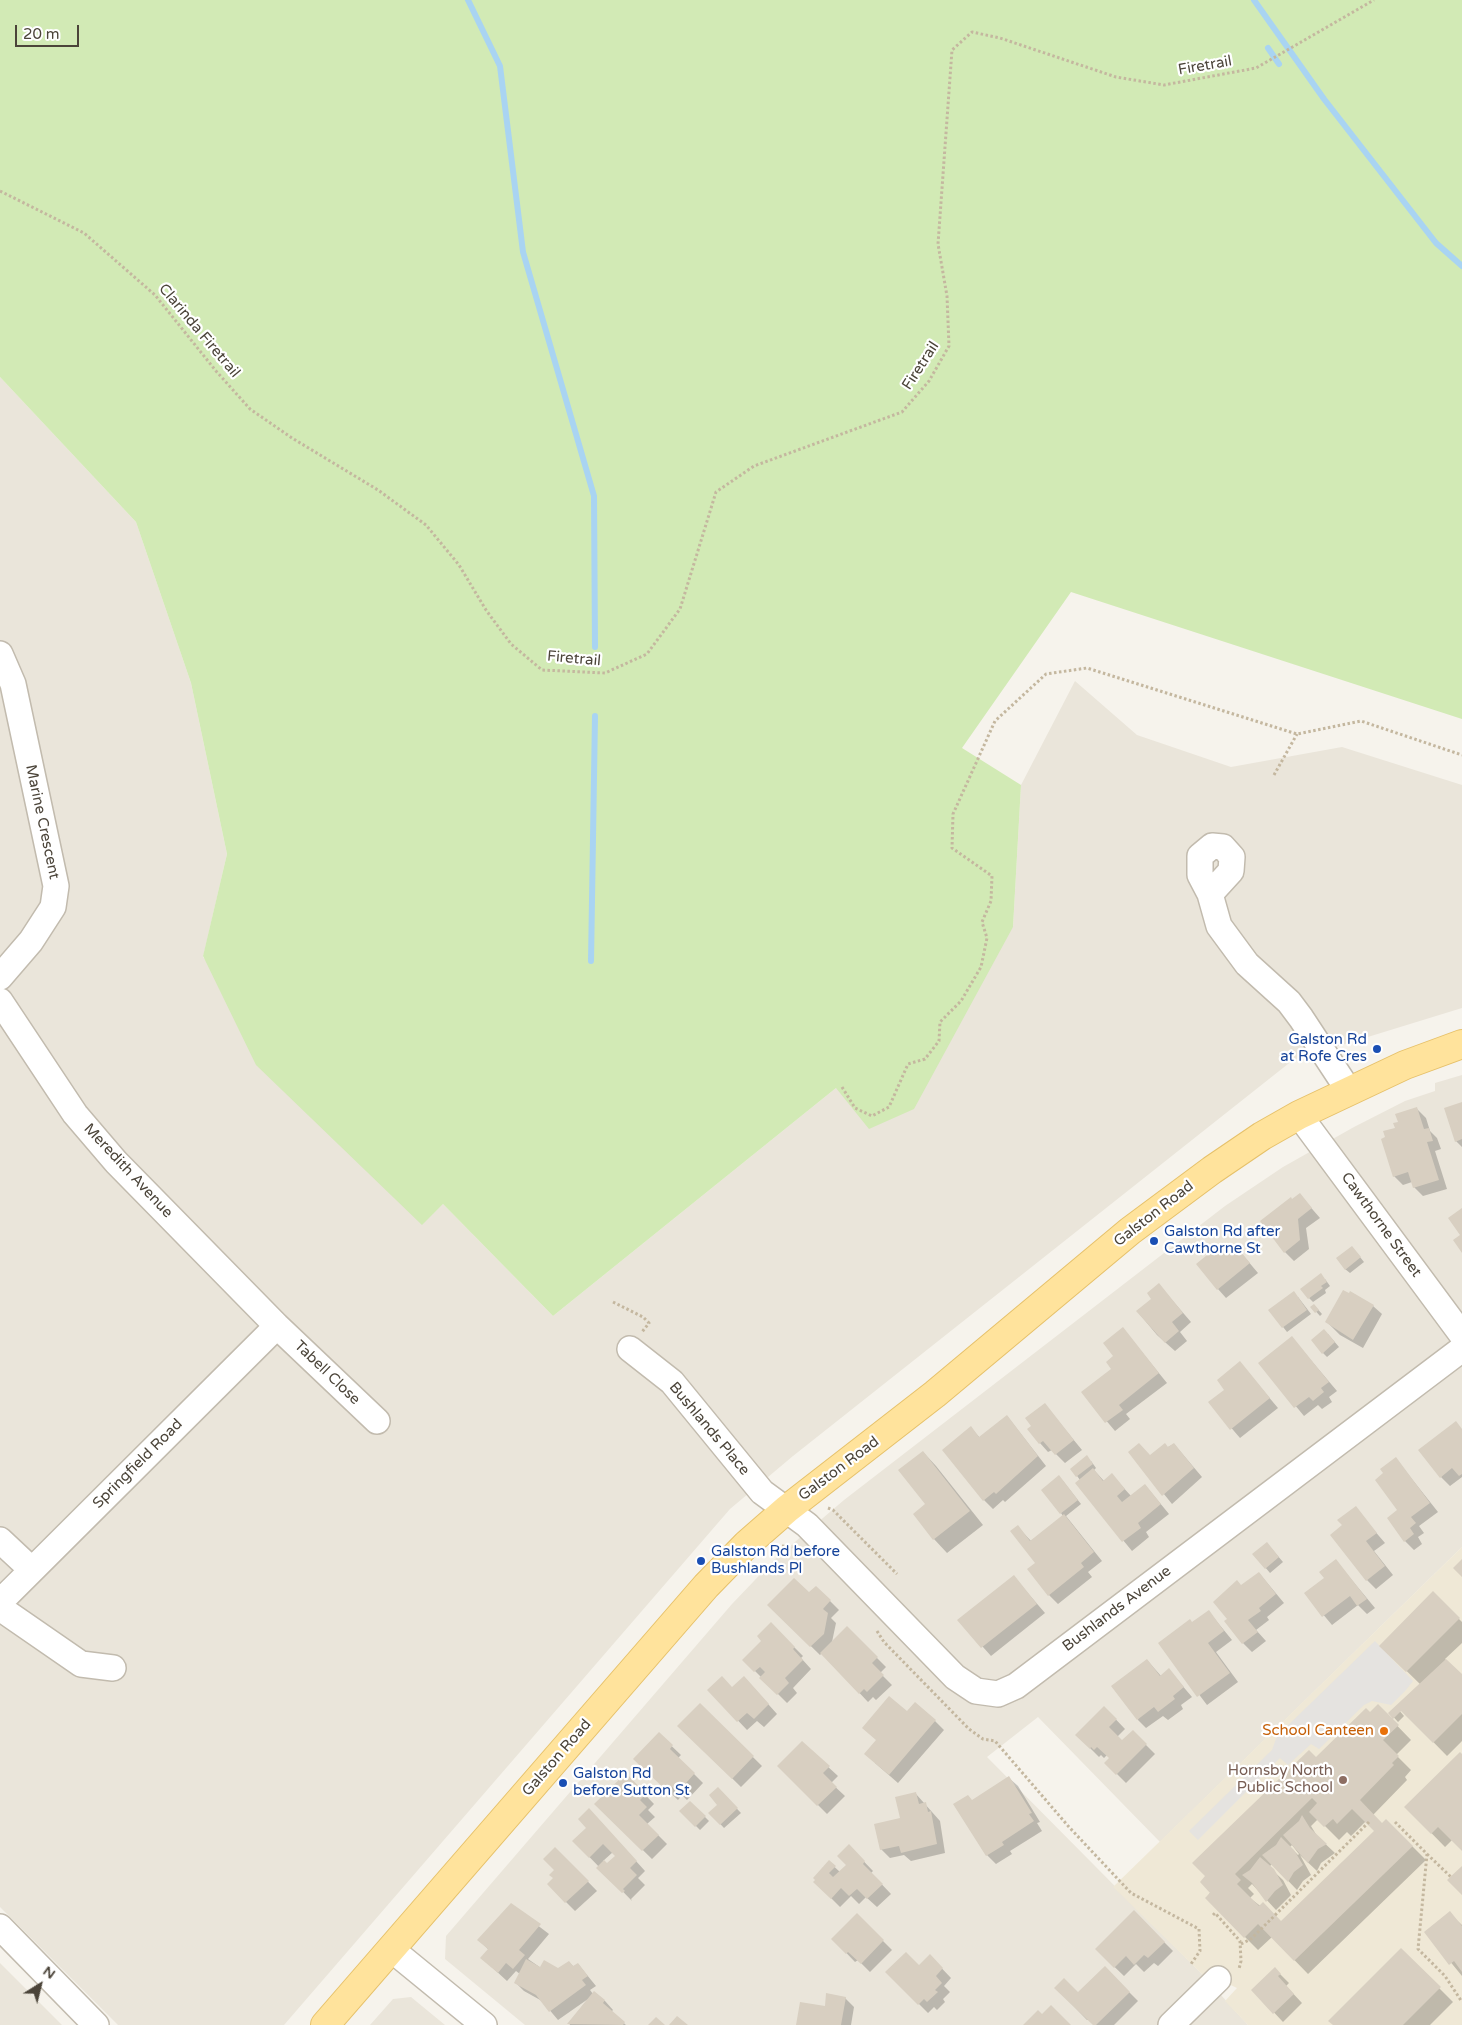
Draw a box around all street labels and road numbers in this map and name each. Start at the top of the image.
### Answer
street label: Firetrail [1177,52,1233,80]
street label: Clarinda Firetrail [154,280,244,382]
street label: Firetrail [899,338,943,394]
street label: Firetrail [546,648,602,670]
street label: Marine Crescent [21,763,63,881]
street label: Meredith Avenue [80,1120,176,1222]
street label: Cawthorne Street [1337,1169,1425,1281]
street label: Galston Road [1111,1177,1197,1251]
street label: Tabell Close [290,1337,364,1409]
street label: Bushlands Place [665,1379,753,1479]
street label: Springfield Road [89,1415,187,1513]
street label: Galston Road [795,1433,883,1505]
street label: Bushlands Avenue [1059,1562,1175,1656]
street label: Galston Road [519,1716,595,1800]

